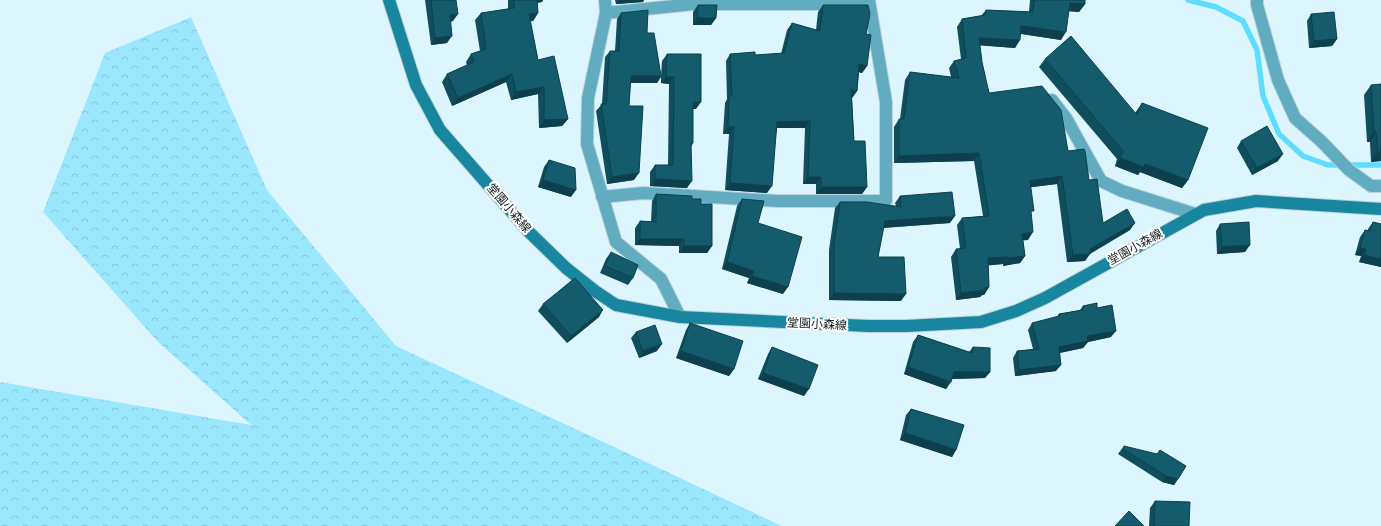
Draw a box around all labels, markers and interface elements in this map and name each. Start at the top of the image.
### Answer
street label: 堂園小森線 [484,181,534,235]
street label: 堂園小森線 [1105,226,1165,268]
street label: 堂園小森線 [787,315,847,333]

